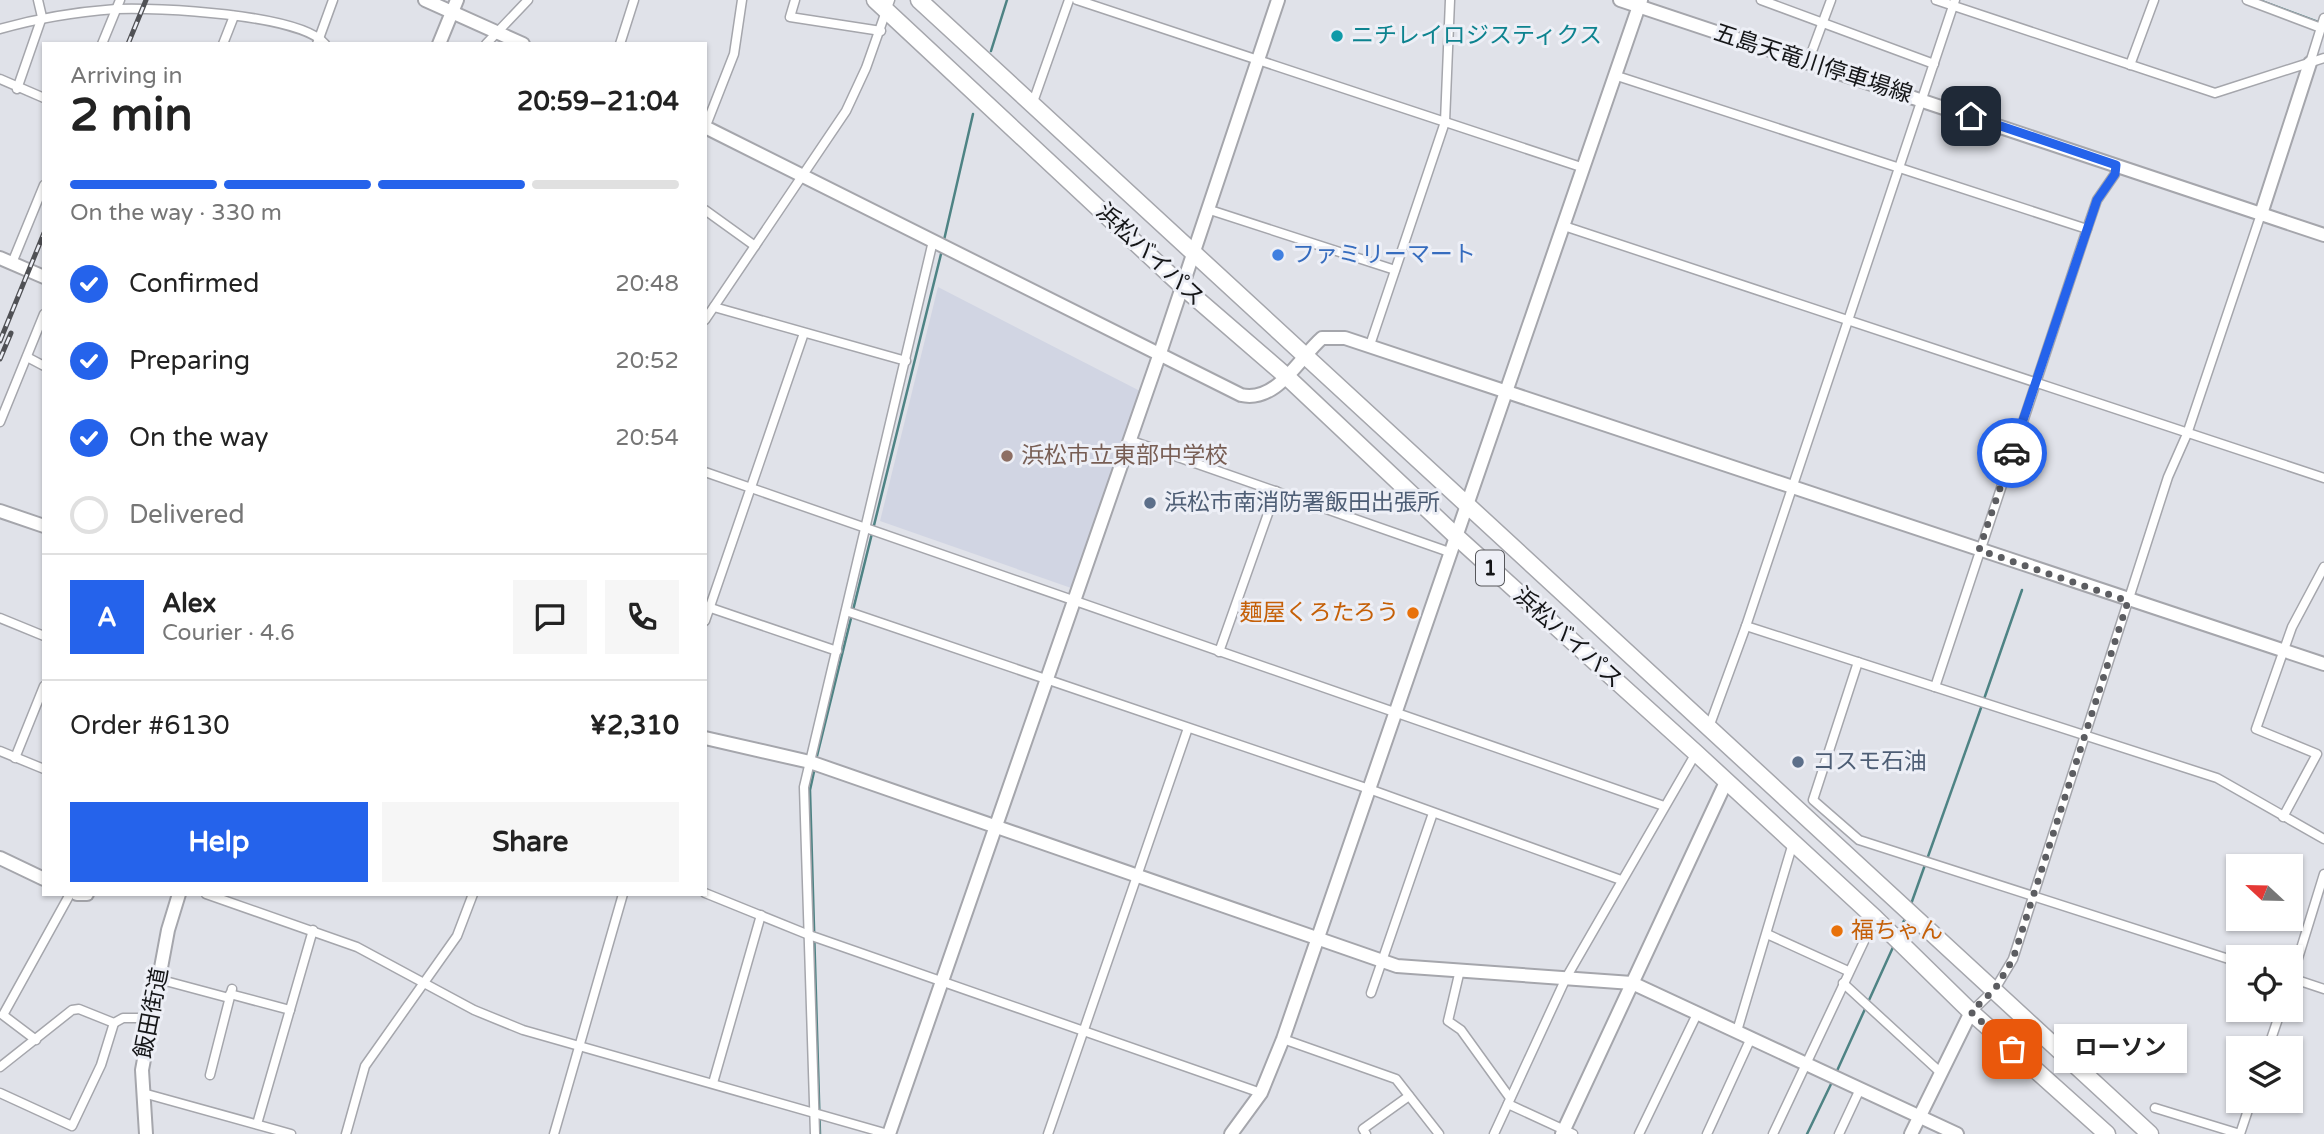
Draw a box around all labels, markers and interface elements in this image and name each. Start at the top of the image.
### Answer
street label: 五島天竜川停車場線 [1710,19,1916,109]
place label: ニチレイロジスティクス [1351,22,1602,50]
marker: ニチレイロジスティクス [1329,28,1345,44]
text: Arriving in [70,62,183,90]
text: 20:59–21:04 [517,86,679,117]
pin [1941,86,2001,146]
text: 2 min [70,88,193,143]
icon: home [1952,97,1990,135]
street label: 浜松バイパス [1090,198,1210,312]
text: On the way · 330 m [70,199,282,227]
place label: ファミリーマート [1292,241,1476,269]
marker: ファミリーマート [1270,247,1286,263]
icon: check [70,265,108,303]
text: Confirmed [129,268,259,299]
text: 20:48 [615,270,679,298]
icon: check [70,342,108,380]
text: Preparing [129,345,250,376]
text: 20:52 [615,347,679,375]
courier [1977,418,2047,488]
icon: check [70,419,108,457]
text: On the way [129,422,269,453]
text: 20:54 [615,424,679,452]
icon: car [1993,434,2031,472]
place label: 浜松市立東部中学校 [1021,442,1228,470]
marker: 浜松市立東部中学校 [999,448,1015,464]
place label: 浜松市南消防署飯田出張所 [1164,489,1440,517]
marker: 浜松市南消防署飯田出張所 [1142,495,1158,511]
text: Delivered [129,499,245,530]
road number: 1 [1476,550,1504,586]
button: chat [513,580,587,654]
button: phone [605,580,679,654]
street label: 浜松バイパス [1508,582,1628,694]
text: Alex [162,588,216,619]
place label: 麺屋くろたろう [1239,599,1399,627]
text: A [97,602,117,633]
marker: 麺屋くろたろう [1405,605,1421,621]
text: Courier · 4.6 [162,619,295,647]
text: Order #6130 [70,710,230,741]
text: ¥2,310 [590,710,679,741]
place label: コスモ石油 [1812,748,1927,776]
marker: コスモ石油 [1790,754,1806,770]
button: Help [70,802,368,882]
button: Share [382,802,679,882]
north arrow [2226,854,2303,931]
map controls [2226,854,2303,1113]
place label: 福ちゃん [1851,917,1943,945]
marker: 福ちゃん [1829,923,1845,939]
button: locate [2226,945,2303,1022]
street label: 飯田街道 [129,965,175,1061]
pin [1982,1019,2042,1079]
callout: ローソン [2054,1024,2187,1074]
icon: bag [1993,1030,2031,1068]
text: ローソン [2075,1034,2167,1062]
button: layers [2226,1036,2303,1113]

